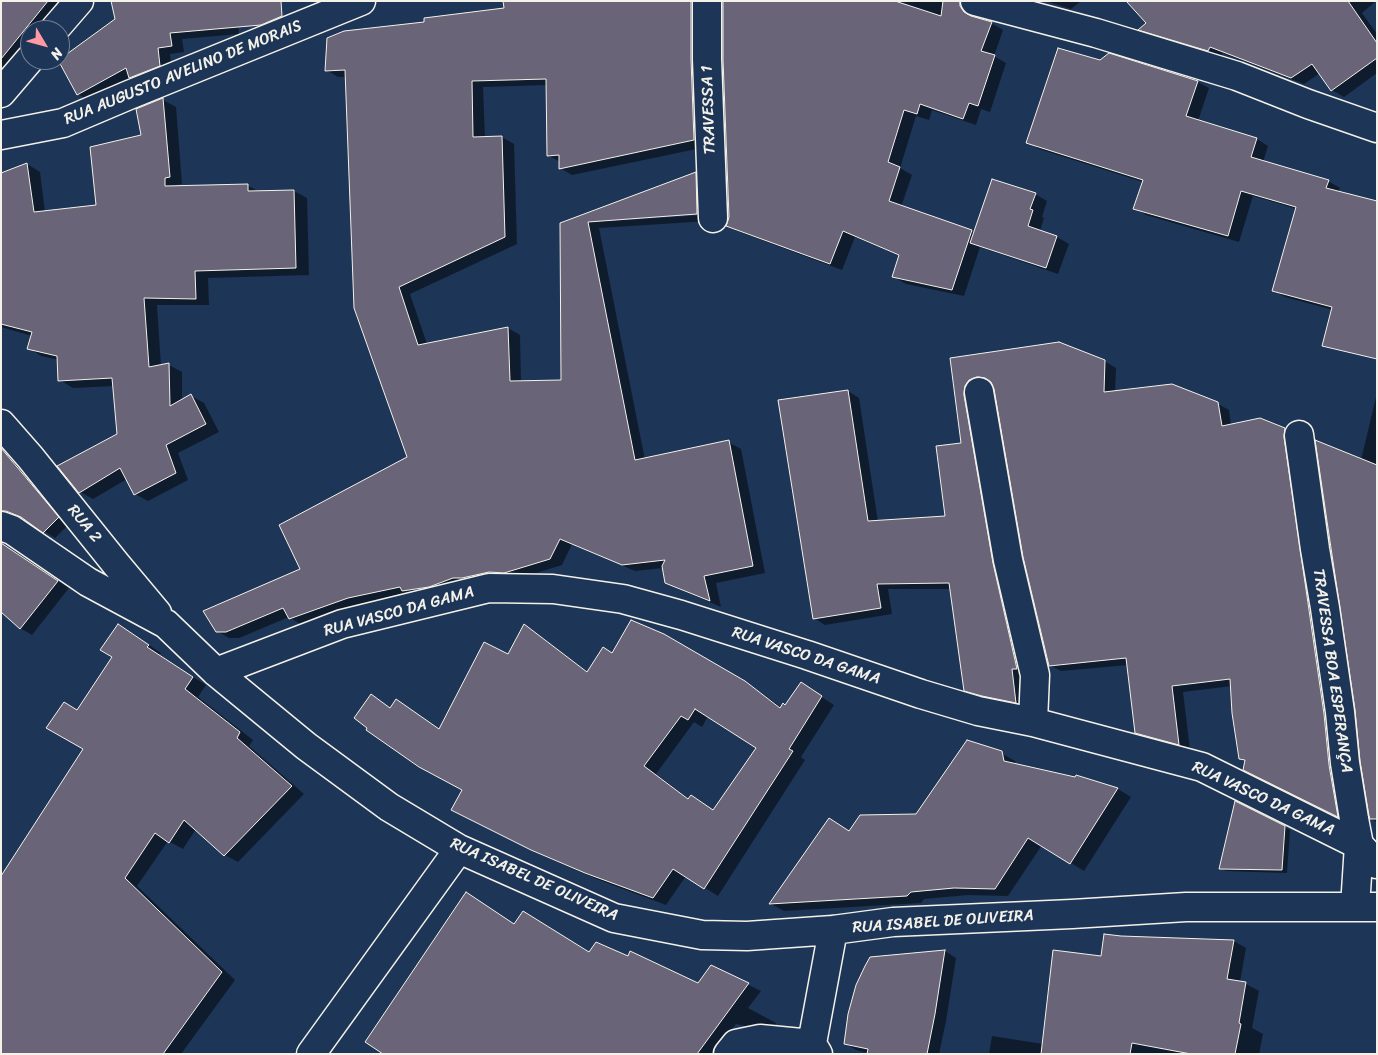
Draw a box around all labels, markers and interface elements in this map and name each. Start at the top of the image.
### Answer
street label: RUA AUGUSTO AVELINO DE MORAIS [62,16,304,130]
north arrow [20,20,70,70]
text: N [44,42,69,65]
street label: TRAVESSA 1 [698,65,720,155]
street label: RUA 2 [63,501,105,547]
street label: TRAVESSA BOA ESPERANÇA [1308,568,1356,774]
street label: RUA VASCO DA GAMA [322,583,476,641]
street label: RUA VASCO DA GAMA [730,623,882,689]
street label: RUA VASCO DA GAMA [1189,758,1337,840]
street label: RUA ISABEL DE OLIVEIRA [447,834,621,926]
street label: RUA ISABEL DE OLIVEIRA [852,906,1034,938]

